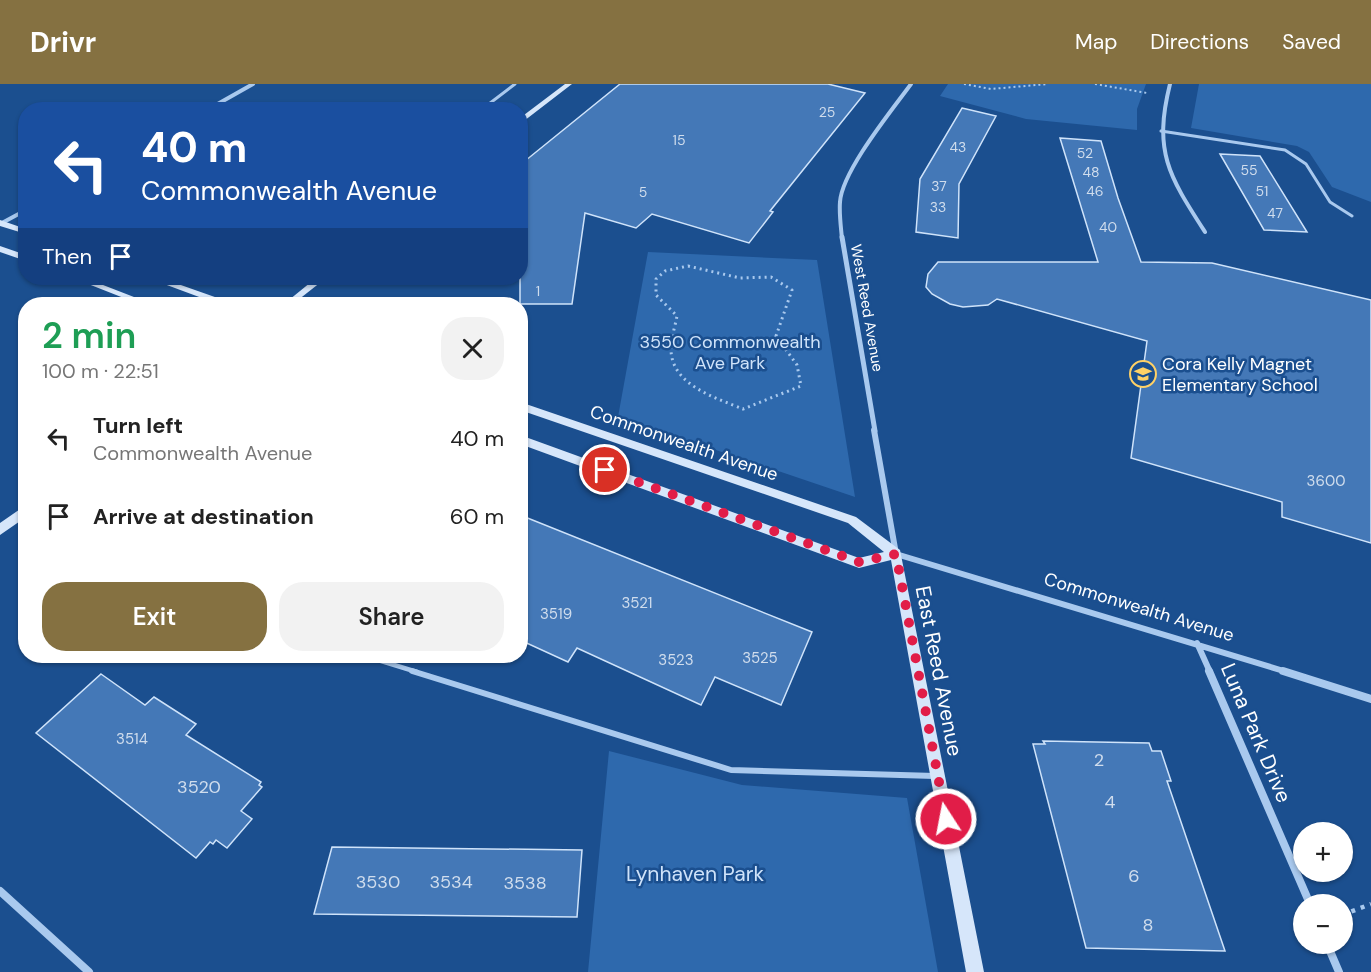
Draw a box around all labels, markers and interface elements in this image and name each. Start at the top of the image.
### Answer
text: Drivr [30,24,96,61]
text: Map [1075,28,1117,56]
text: Directions [1150,28,1249,56]
text: Saved [1282,28,1341,56]
house number: 25 [819,103,835,121]
text: 40 m [141,120,247,175]
icon: left [42,126,120,204]
house number: 15 [673,131,685,149]
house number: 43 [950,138,966,156]
house number: 52 [1077,144,1093,162]
house number: 55 [1240,161,1258,179]
house number: 48 [1082,163,1100,181]
text: Commonwealth Avenue [141,173,437,208]
house number: 37 [931,177,947,195]
house number: 46 [1086,182,1104,200]
house number: 51 [1256,182,1268,200]
house number: 5 [639,183,647,201]
house number: 33 [930,198,946,216]
house number: 47 [1267,204,1283,222]
house number: 40 [1099,218,1117,236]
icon: arrive [104,240,137,273]
text: Then [42,242,92,271]
street label: West Reed Avenue [846,243,888,373]
house number: 1 [536,282,540,300]
text: 2 min [42,312,136,359]
button: close [441,317,504,380]
park label: 3550 Commonwealth Ave Park [639,330,821,375]
place label: Cora Kelly Magnet Elementary School [1162,352,1318,397]
text: 100 m · 22:51 [42,358,159,384]
school or university icon: Cora Kelly Magnet Elementary School [1128,359,1158,389]
street label: Commonwealth Avenue [587,400,781,486]
text: Turn left [93,411,183,440]
icon: left [42,422,75,455]
text: 40 m [450,424,504,453]
text: Commonwealth Avenue [93,440,312,466]
pin [579,444,630,495]
icon: arrive [588,453,621,486]
house number: 3600 [1307,471,1345,491]
icon: arrive [42,500,75,533]
text: Arrive at destination [93,502,314,531]
text: 60 m [450,502,504,531]
street label: Commonwealth Avenue [1041,567,1237,647]
button: Exit [42,582,267,651]
button: Share [279,582,504,651]
street label: East Reed Avenue [909,583,969,759]
house number: 3521 [621,593,653,613]
house number: 3519 [540,604,572,624]
house number: 3525 [742,648,778,668]
house number: 3523 [658,650,694,670]
street label: Luna Park Drive [1214,659,1298,807]
house number: 3514 [116,729,148,749]
house number: 2 [1094,748,1104,772]
house number: 3520 [177,775,221,799]
position arrow [914,787,978,851]
house number: 4 [1105,790,1116,814]
map controls [1293,822,1353,954]
button: + [1293,822,1353,882]
park label: Lynhaven Park [626,860,765,888]
house number: 6 [1128,864,1140,888]
house number: 3530 [356,870,400,894]
house number: 3534 [429,870,473,894]
house number: 3538 [503,871,547,895]
button: − [1293,894,1353,954]
house number: 8 [1143,913,1153,937]

